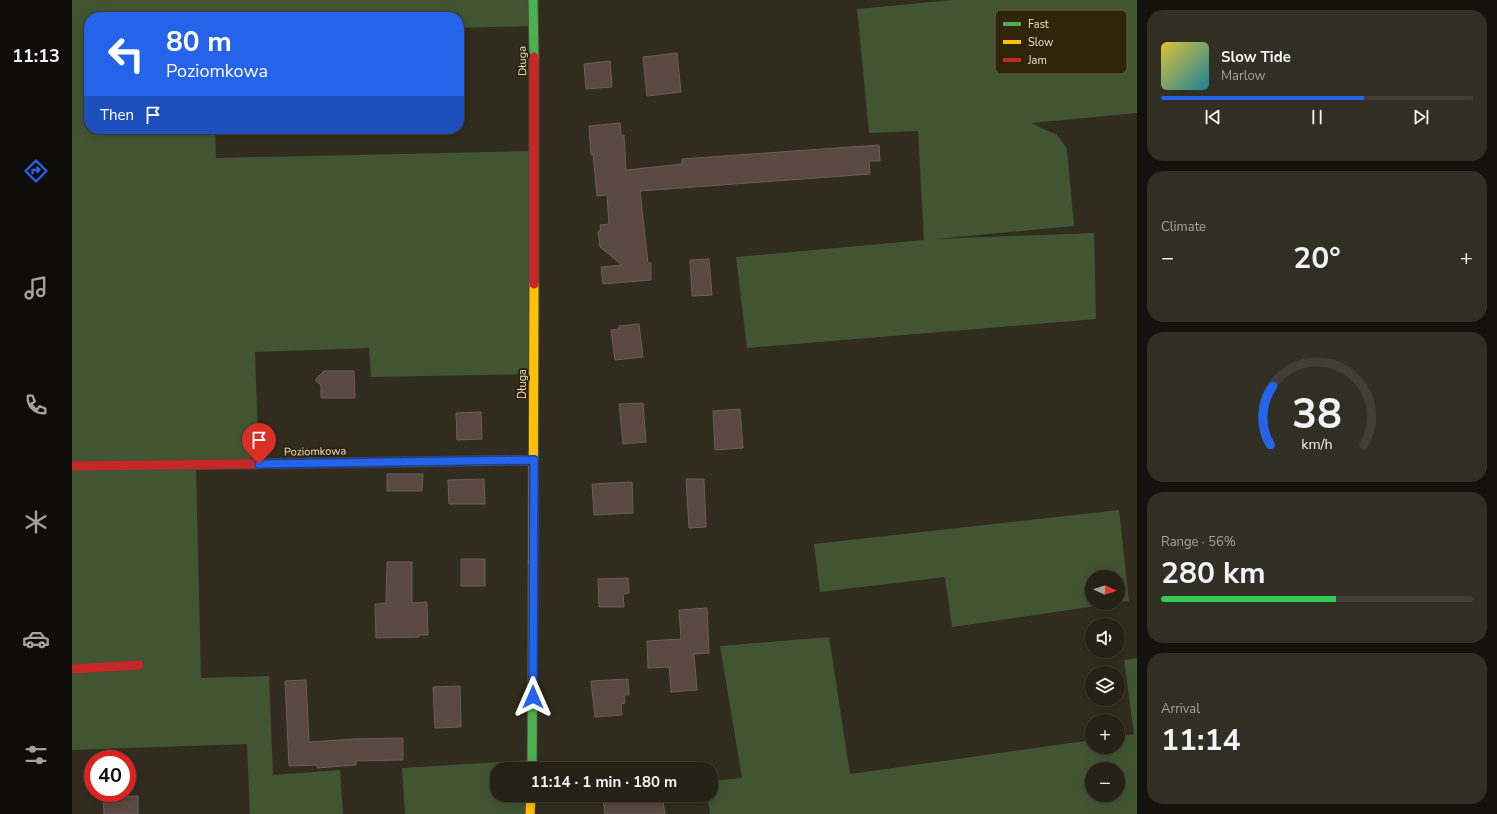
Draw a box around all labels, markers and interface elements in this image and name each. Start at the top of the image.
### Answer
legend [995,10,1127,74]
text: Fast [1028,17,1049,32]
text: 80 m [166,23,232,61]
icon: left [100,28,152,80]
text: Slow [1028,35,1053,50]
text: 11:13 [12,44,60,68]
street label: Długa [515,46,530,76]
text: Slow Tide [1221,47,1291,67]
text: Jam [1027,53,1047,68]
text: Poziomkowa [166,59,268,83]
text: Marlow [1221,67,1266,85]
icon: arrive [142,104,164,126]
text: Then [100,105,134,125]
icon: previous [1202,106,1224,128]
icon: pause [1306,106,1328,128]
icon: next [1410,106,1432,128]
icon: directions [22,157,50,185]
text: Climate [1161,218,1206,236]
text: 20° [1293,238,1341,279]
text: − [1161,243,1174,273]
text: + [1460,243,1473,273]
icon: music [22,274,50,302]
street label: Długa [515,369,530,399]
text: 38 [1292,386,1342,443]
icon: phone [22,391,50,419]
pin [242,423,276,464]
icon: arrive [248,429,270,451]
text: km/h [1301,435,1333,454]
street label: Poziomkowa [284,443,346,460]
icon: climate [22,508,50,536]
text: Range · 56% [1161,533,1236,551]
text: 280 km [1161,553,1266,594]
north arrow [1085,570,1125,610]
map controls [1085,570,1125,802]
button: sound [1085,618,1125,658]
icon: car [22,625,50,653]
button: layers [1085,666,1125,706]
position arrow [512,676,554,718]
text: Arrival [1161,700,1200,718]
button: + [1085,714,1125,754]
text: 11:14 [1161,720,1240,761]
icon: filters [22,741,50,769]
speed limit sign: 40 [84,750,136,802]
button: − [1085,762,1125,802]
text: 11:14 · 1 min · 180 m [531,772,677,792]

